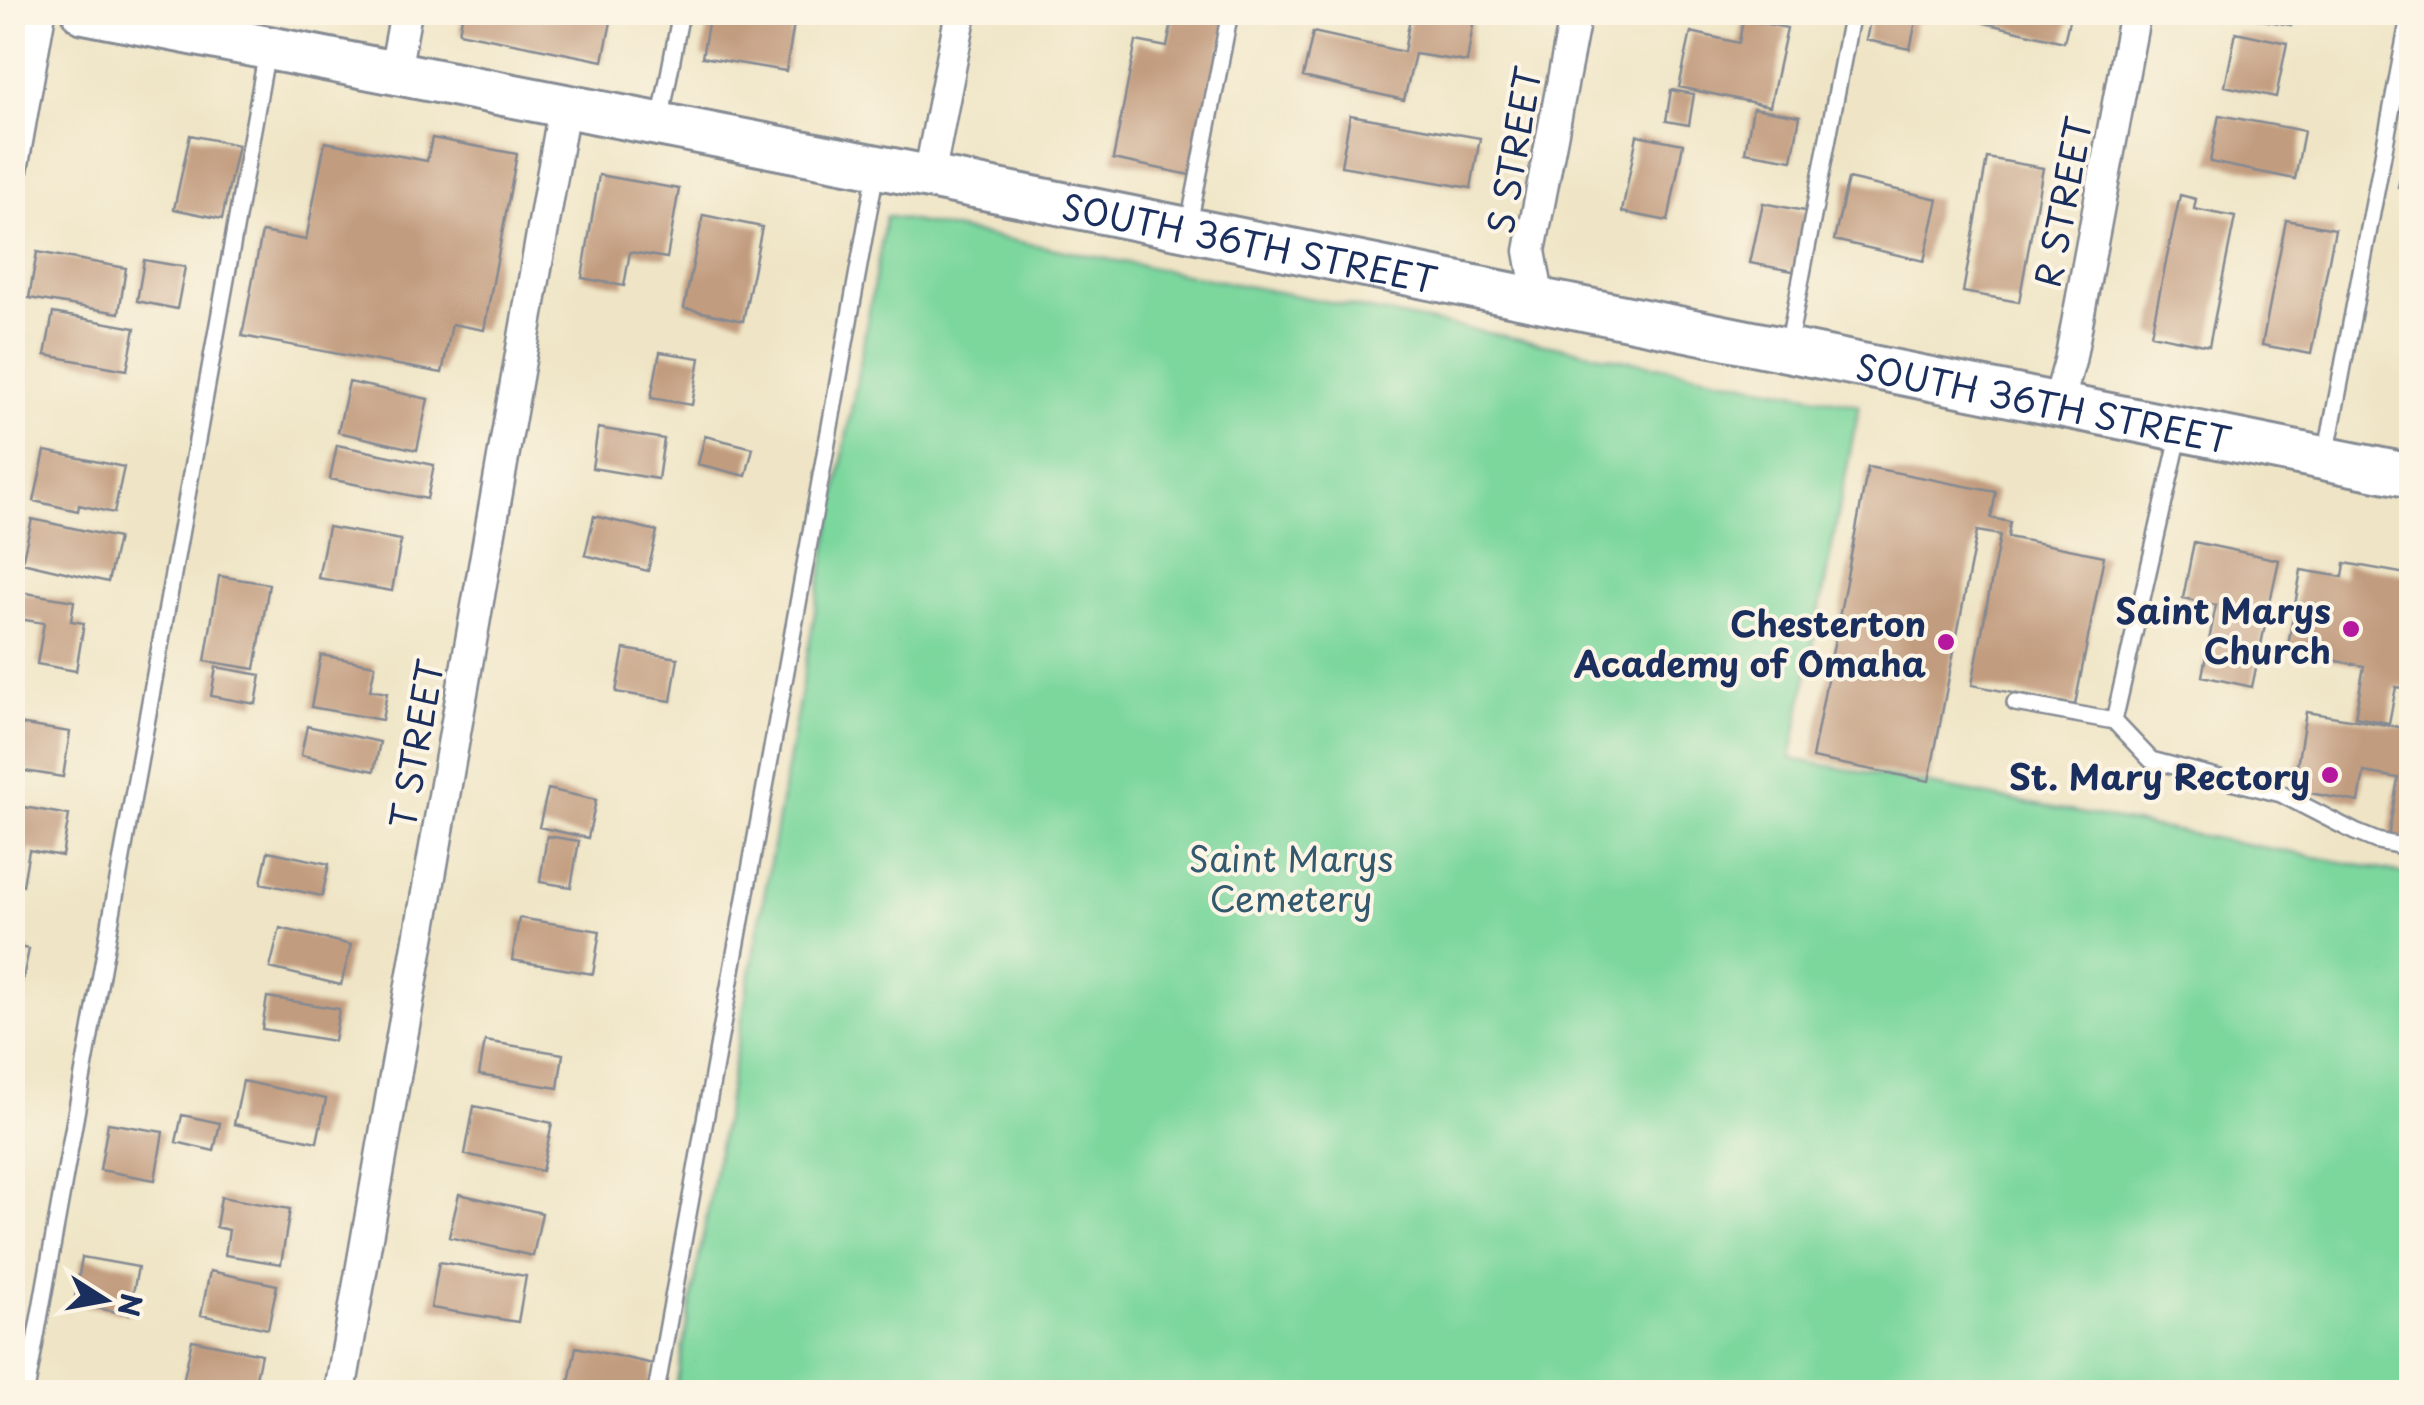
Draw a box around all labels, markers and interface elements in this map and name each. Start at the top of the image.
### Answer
street label: S STREET [1472,62,1554,238]
street label: R STREET [2020,112,2104,292]
street label: SOUTH 36TH STREET [1057,178,1442,305]
street label: SOUTH 36TH STREET [1851,338,2236,465]
place label: Saint Marys Church [2115,583,2331,676]
place label: Chesterton Academy of Omaha [1573,596,1926,689]
marker: Saint Marys Church [2340,618,2362,640]
marker: Chesterton Academy of Omaha [1935,631,1957,653]
street label: T STREET [374,656,456,832]
place label: St. Mary Rectory [2009,749,2310,802]
marker: St. Mary Rectory [2319,764,2341,786]
park label: Saint Marys Cemetery [1189,831,1393,924]
north arrow [55,1250,155,1350]
text: N [108,1290,154,1320]

